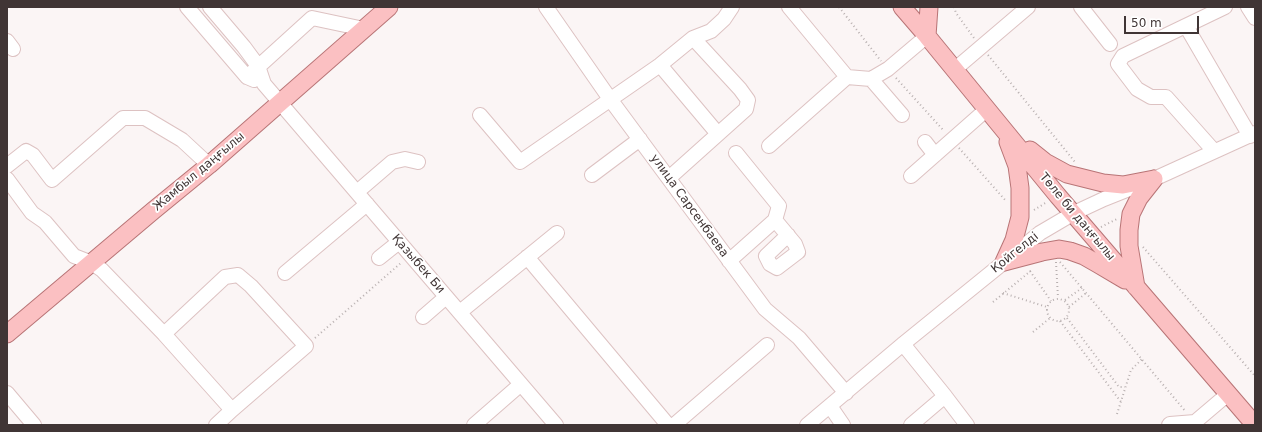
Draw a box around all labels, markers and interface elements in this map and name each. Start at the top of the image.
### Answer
scale bar [1126,8,1201,34]
text: 50 m [1131,16,1162,30]
street label: Жамбыл даңғылы [150,130,248,214]
street label: улица Сарсенбаева [647,152,731,260]
street label: Төле би даңғылы [1036,170,1118,264]
street label: Қойгелді [988,230,1042,276]
street label: Қазыбек Би [388,232,448,296]

